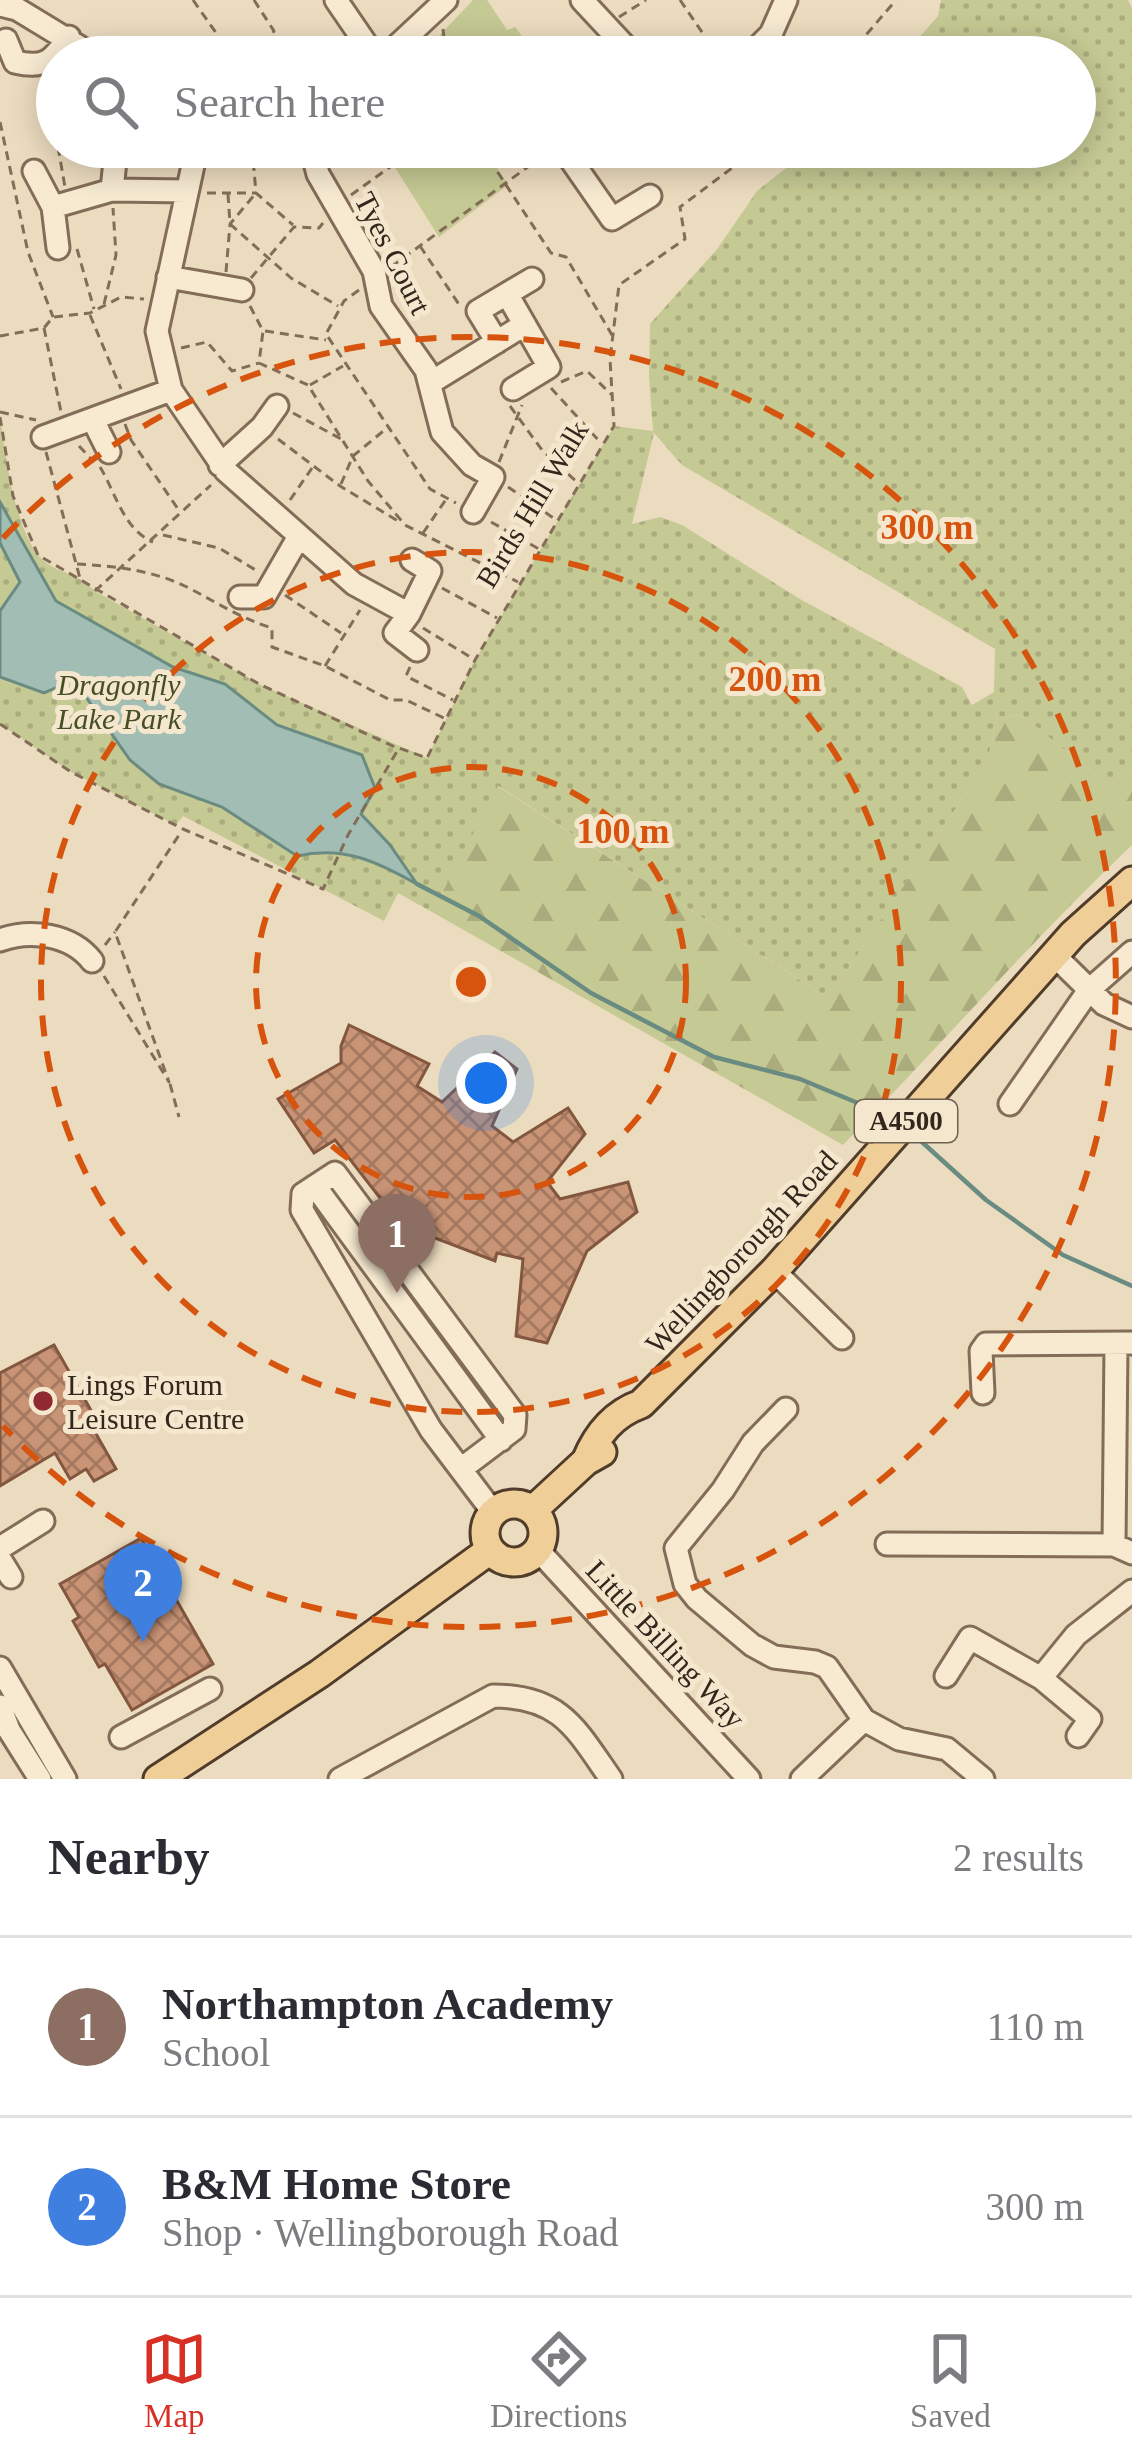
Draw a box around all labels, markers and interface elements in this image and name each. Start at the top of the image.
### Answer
search box [36,36,1096,168]
icon: search [78,69,144,135]
text: Search here [174,77,385,127]
street label: Tyes Court [348,187,438,320]
street label: Birds Hill Walk [469,415,595,593]
text: 300 m [881,507,974,547]
text: 200 m [729,659,822,699]
park label: Dragonfly Lake Park [56,668,182,735]
text: 100 m [577,811,670,851]
centre of rings [450,961,492,1003]
your location [456,1053,516,1113]
road number: A4500 [855,1100,957,1142]
street label: Wellingborough Road [639,1144,843,1360]
pin: 1 [358,1194,436,1293]
place label: Lings Forum Leisure Centre [67,1368,244,1435]
marker: Lings Forum Leisure Centre [30,1388,56,1414]
pin: 2 [104,1543,182,1642]
street label: Little Billing Way [580,1553,752,1735]
text: Nearby [48,1829,209,1885]
text: 2 results [953,1836,1084,1879]
text: Northampton Academy [162,1979,613,2029]
text: 1 [77,2005,97,2048]
text: 110 m [987,2005,1084,2048]
text: School [162,2031,270,2074]
text: B&M Home Store [162,2159,511,2209]
text: 2 [77,2185,97,2228]
text: 300 m [985,2185,1084,2228]
text: Shop · Wellingborough Road [162,2211,619,2254]
tab: Map [141,2326,207,2435]
tab: Directions [490,2326,627,2435]
tab: Saved [910,2326,991,2435]

